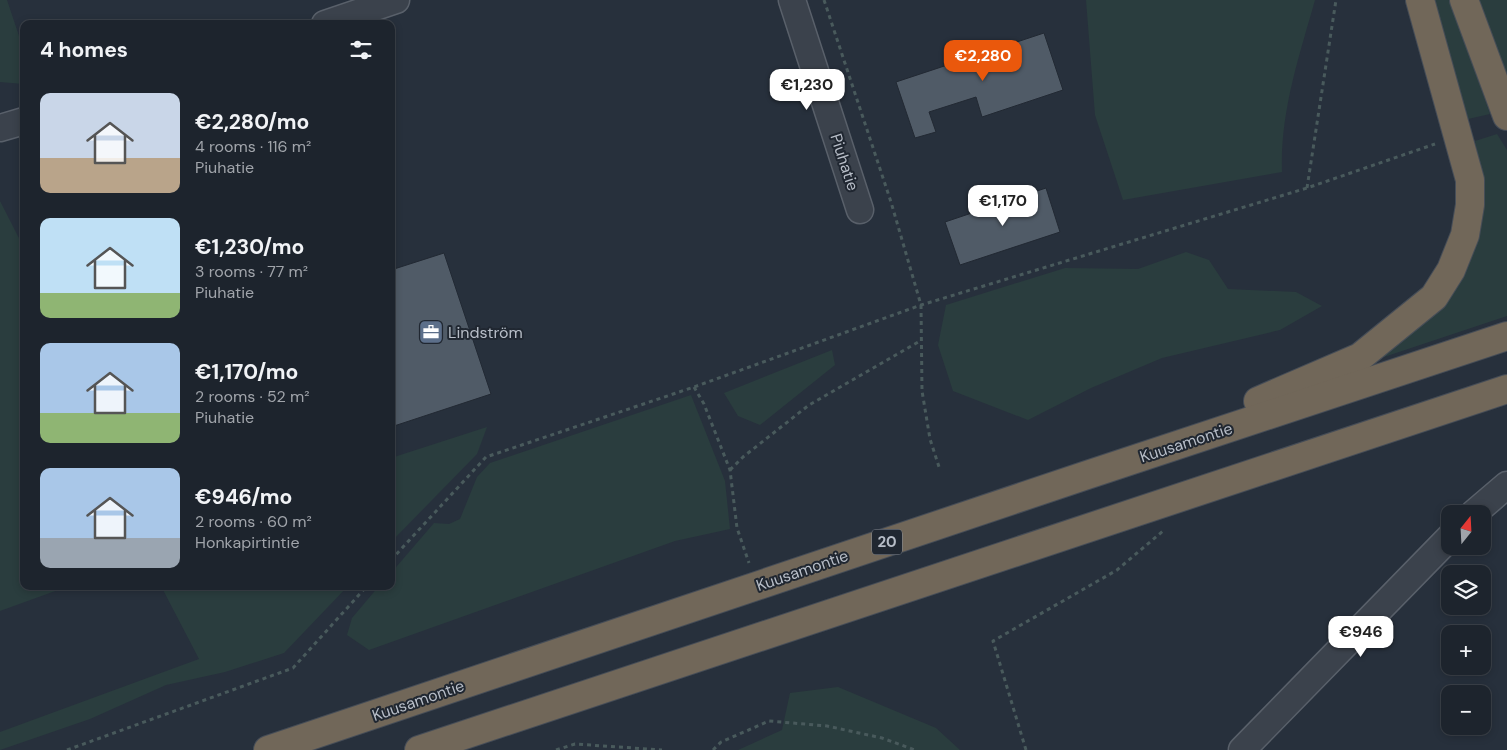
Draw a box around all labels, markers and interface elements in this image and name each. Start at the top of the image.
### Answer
text: 4 homes [40,36,128,64]
icon: filters [347,36,375,64]
pin: €2,280 [942,39,1024,82]
text: €2,280 [955,45,1011,66]
pin: €1,230 [766,68,848,111]
text: €1,230 [781,74,833,95]
text: €2,280/mo [195,108,309,136]
icon: home [80,113,140,173]
street label: Piuhatie [825,131,864,194]
text: 4 rooms · 116 m² [195,136,311,157]
text: Piuhatie [195,157,254,178]
pin: €1,170 [962,184,1044,227]
text: €1,170 [979,190,1027,211]
text: €1,230/mo [195,233,304,261]
icon: home [80,238,140,298]
text: 3 rooms · 77 m² [195,261,308,282]
text: Piuhatie [195,282,254,303]
office icon: Lindström [418,319,444,345]
place label: Lindström [448,322,523,343]
text: €1,170/mo [195,358,298,386]
icon: home [80,363,140,423]
text: 2 rooms · 52 m² [195,386,310,407]
text: Piuhatie [195,407,254,428]
street label: Kuusamontie [1137,418,1235,467]
text: €946/mo [195,483,292,511]
icon: home [80,488,140,548]
north arrow [1441,505,1491,555]
map controls [1441,505,1491,735]
text: 2 rooms · 60 m² [195,511,312,532]
road number: 20 [872,530,902,554]
text: Honkapirtintie [195,532,300,553]
street label: Kuusamontie [753,545,851,596]
button: layers [1441,565,1491,615]
pin: €946 [1331,616,1391,658]
text: €946 [1339,621,1383,642]
button: + [1441,625,1491,675]
street label: Kuusamontie [369,675,467,726]
button: − [1441,685,1491,735]

